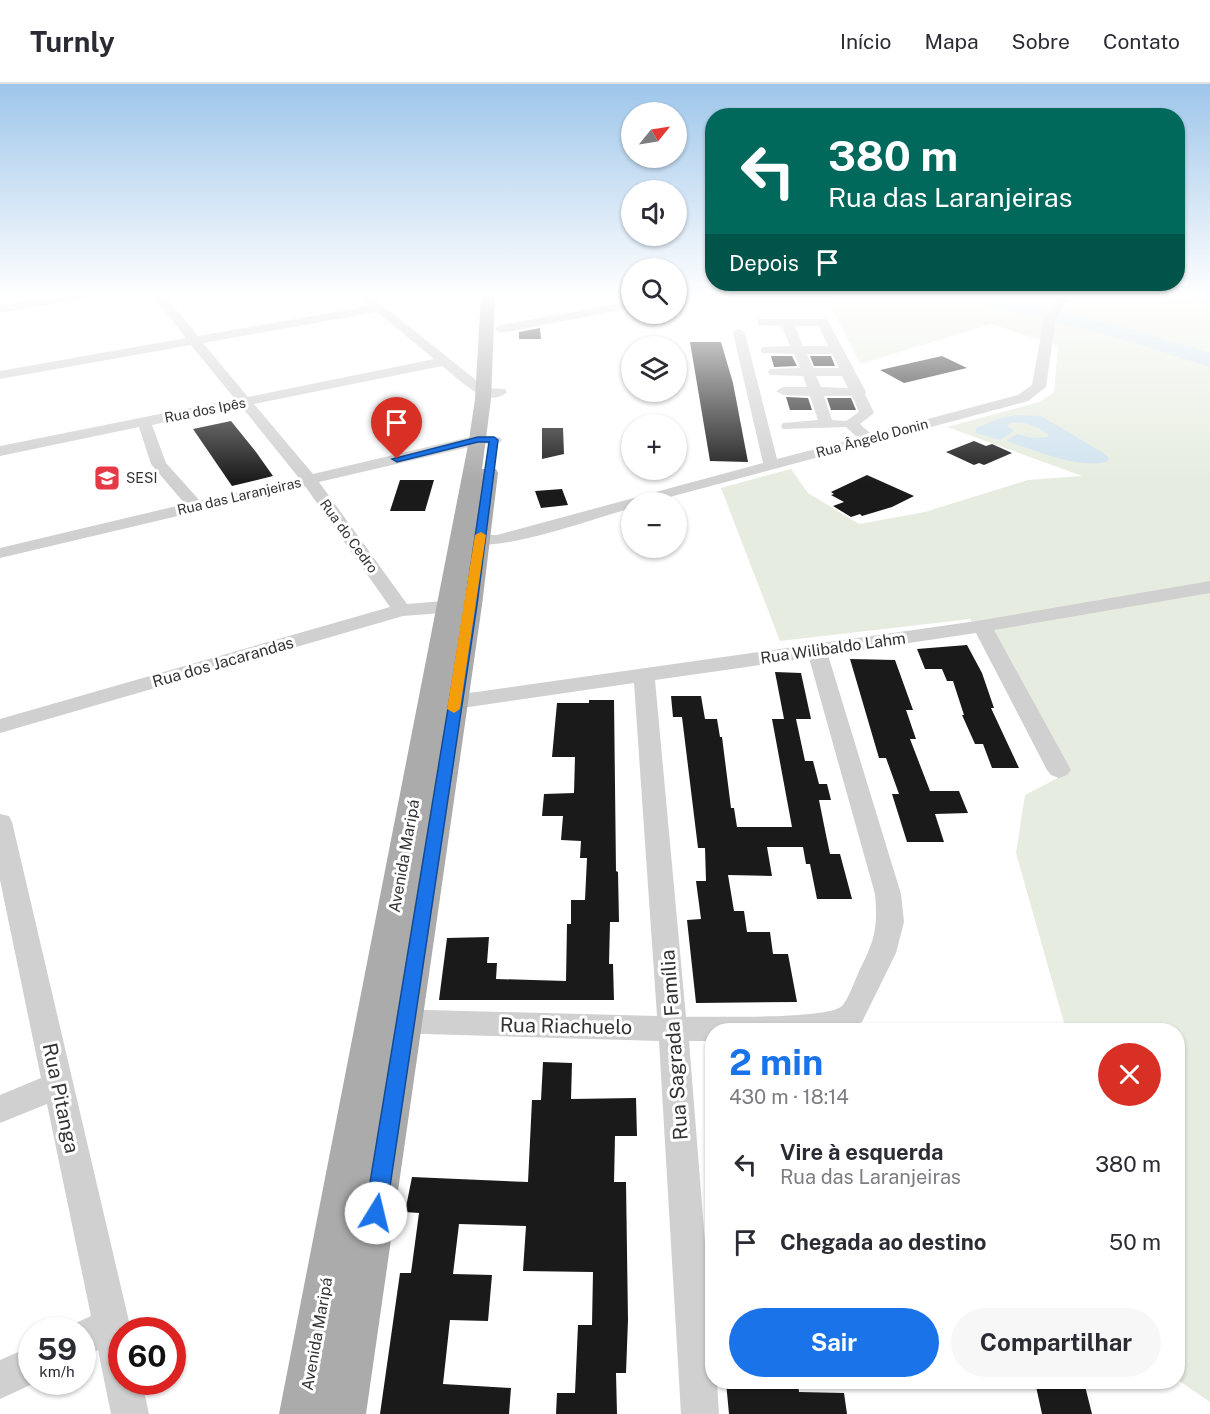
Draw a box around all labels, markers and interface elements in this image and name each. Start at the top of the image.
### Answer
text: Turnly [30,25,115,58]
text: Início [840,29,891,54]
text: Mapa [924,29,979,54]
text: Sobre [1012,29,1070,54]
text: Contato [1103,29,1180,54]
north arrow [621,102,687,168]
map controls [621,102,687,558]
text: 380 m [828,131,958,180]
icon: left [729,132,807,210]
button: sound [621,180,687,246]
text: Rua das Laranjeiras [828,181,1072,213]
icon: arrive [811,246,844,279]
text: Depois [729,250,799,276]
button: search [621,258,687,324]
button: layers [621,336,687,402]
street label: Rua dos Ipês [163,394,247,426]
pin [371,397,422,459]
icon: arrive [380,406,413,439]
button: + [621,414,687,480]
street label: Rua Ângelo Donin [814,414,930,461]
school or university icon: SESI [92,463,122,493]
place label: SESI [126,470,157,486]
street label: Rua das Laranjeiras [175,474,303,518]
button: − [621,492,687,558]
street label: Rua do Cedro [317,496,381,576]
street label: Rua Wilibaldo Lahm [759,628,907,668]
street label: Rua dos Jacarandas [150,633,296,691]
street label: Avenida Maripá [385,798,423,914]
street label: Rua Sagrada Família [655,949,693,1141]
street label: Rua Riachuelo [500,1013,632,1039]
street label: Rua Pitanga [38,1041,84,1155]
text: 2 min [729,1041,823,1083]
button: close [1098,1043,1161,1106]
text: 430 m · 18:14 [729,1085,849,1109]
text: Vire à esquerda [780,1139,944,1165]
icon: left [729,1148,762,1181]
text: 380 m [1095,1151,1161,1177]
text: Rua das Laranjeiras [780,1165,961,1189]
position arrow [344,1181,408,1245]
icon: arrive [729,1226,762,1259]
text: Chegada ao destino [780,1229,986,1255]
text: 50 m [1109,1229,1161,1255]
street label: Avenida Maripá [298,1276,336,1392]
button: Sair [729,1308,939,1377]
button: Compartilhar [951,1308,1161,1377]
speed limit sign: 60 [108,1317,186,1395]
text: 59 [37,1331,77,1367]
text: km/h [39,1363,75,1380]

